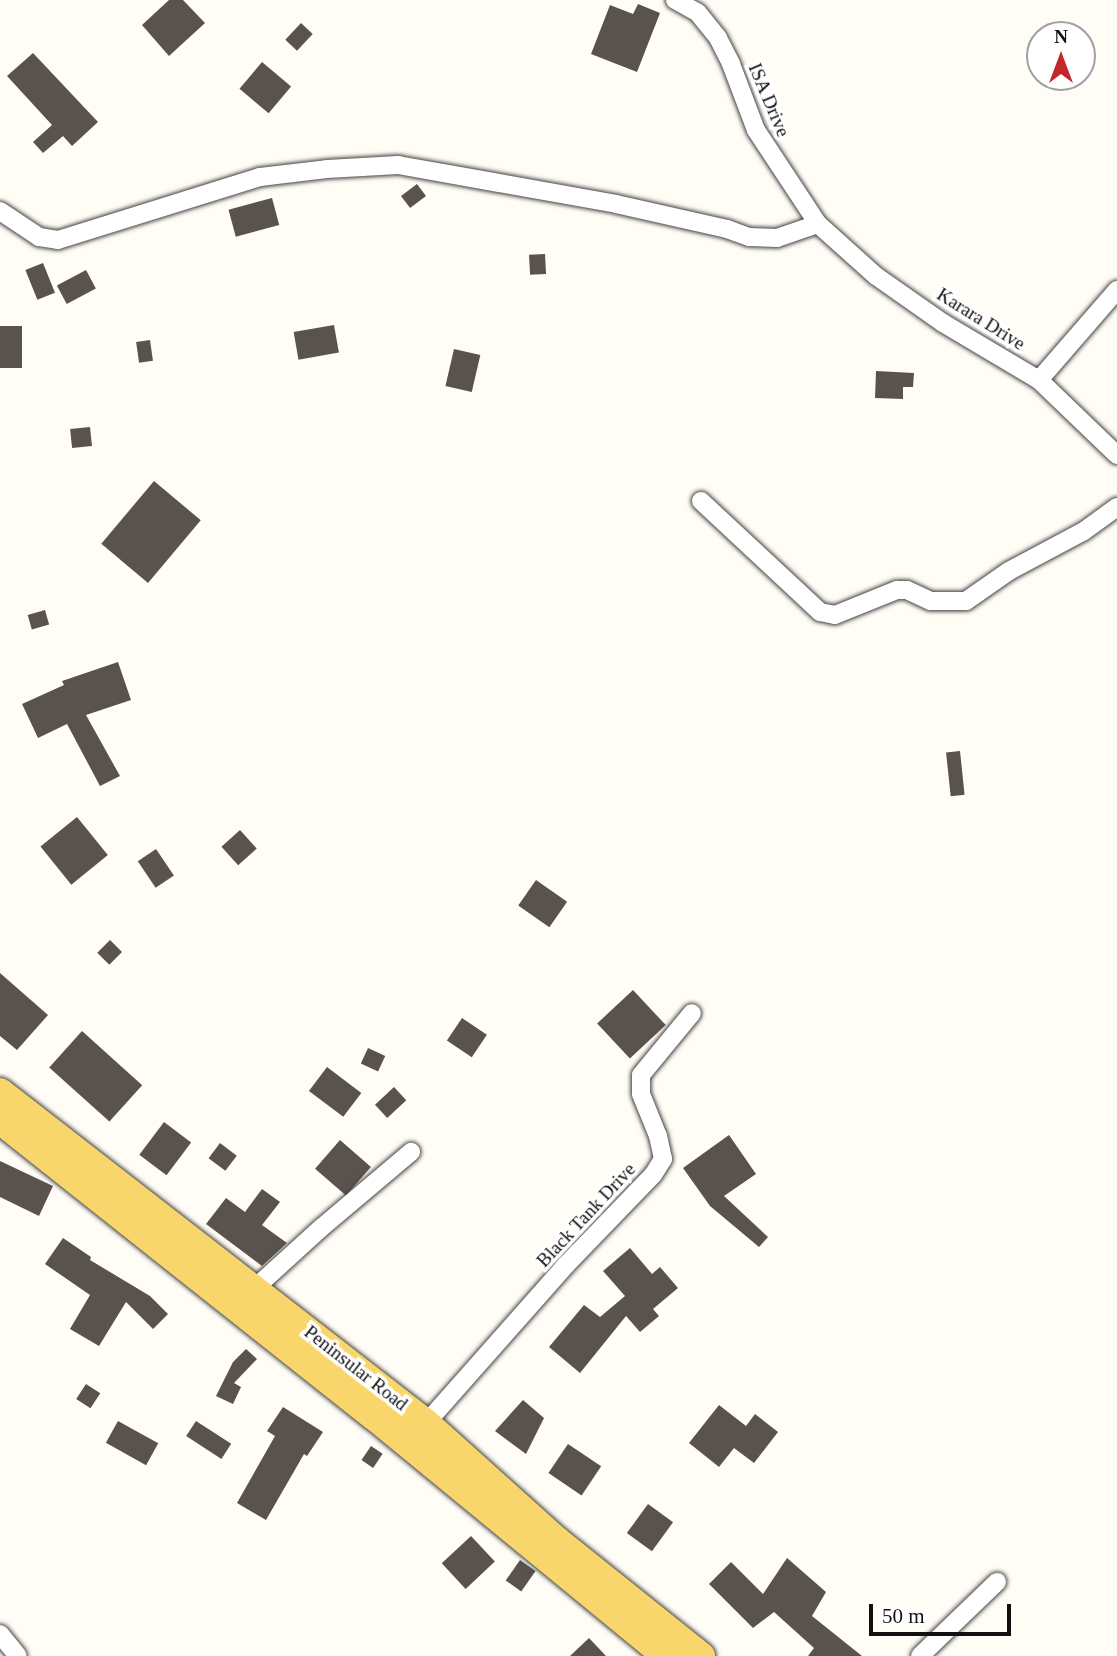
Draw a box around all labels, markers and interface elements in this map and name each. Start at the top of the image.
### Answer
north arrow [1026,21,1096,91]
text: N [1054,26,1068,47]
street label: ISA Drive [743,59,795,141]
street label: Karara Drive [933,283,1029,355]
street label: Black Tank Drive [532,1158,640,1272]
street label: Peninsular Road [300,1321,412,1415]
scale bar [872,1590,1014,1634]
text: 50 m [882,1604,925,1628]

